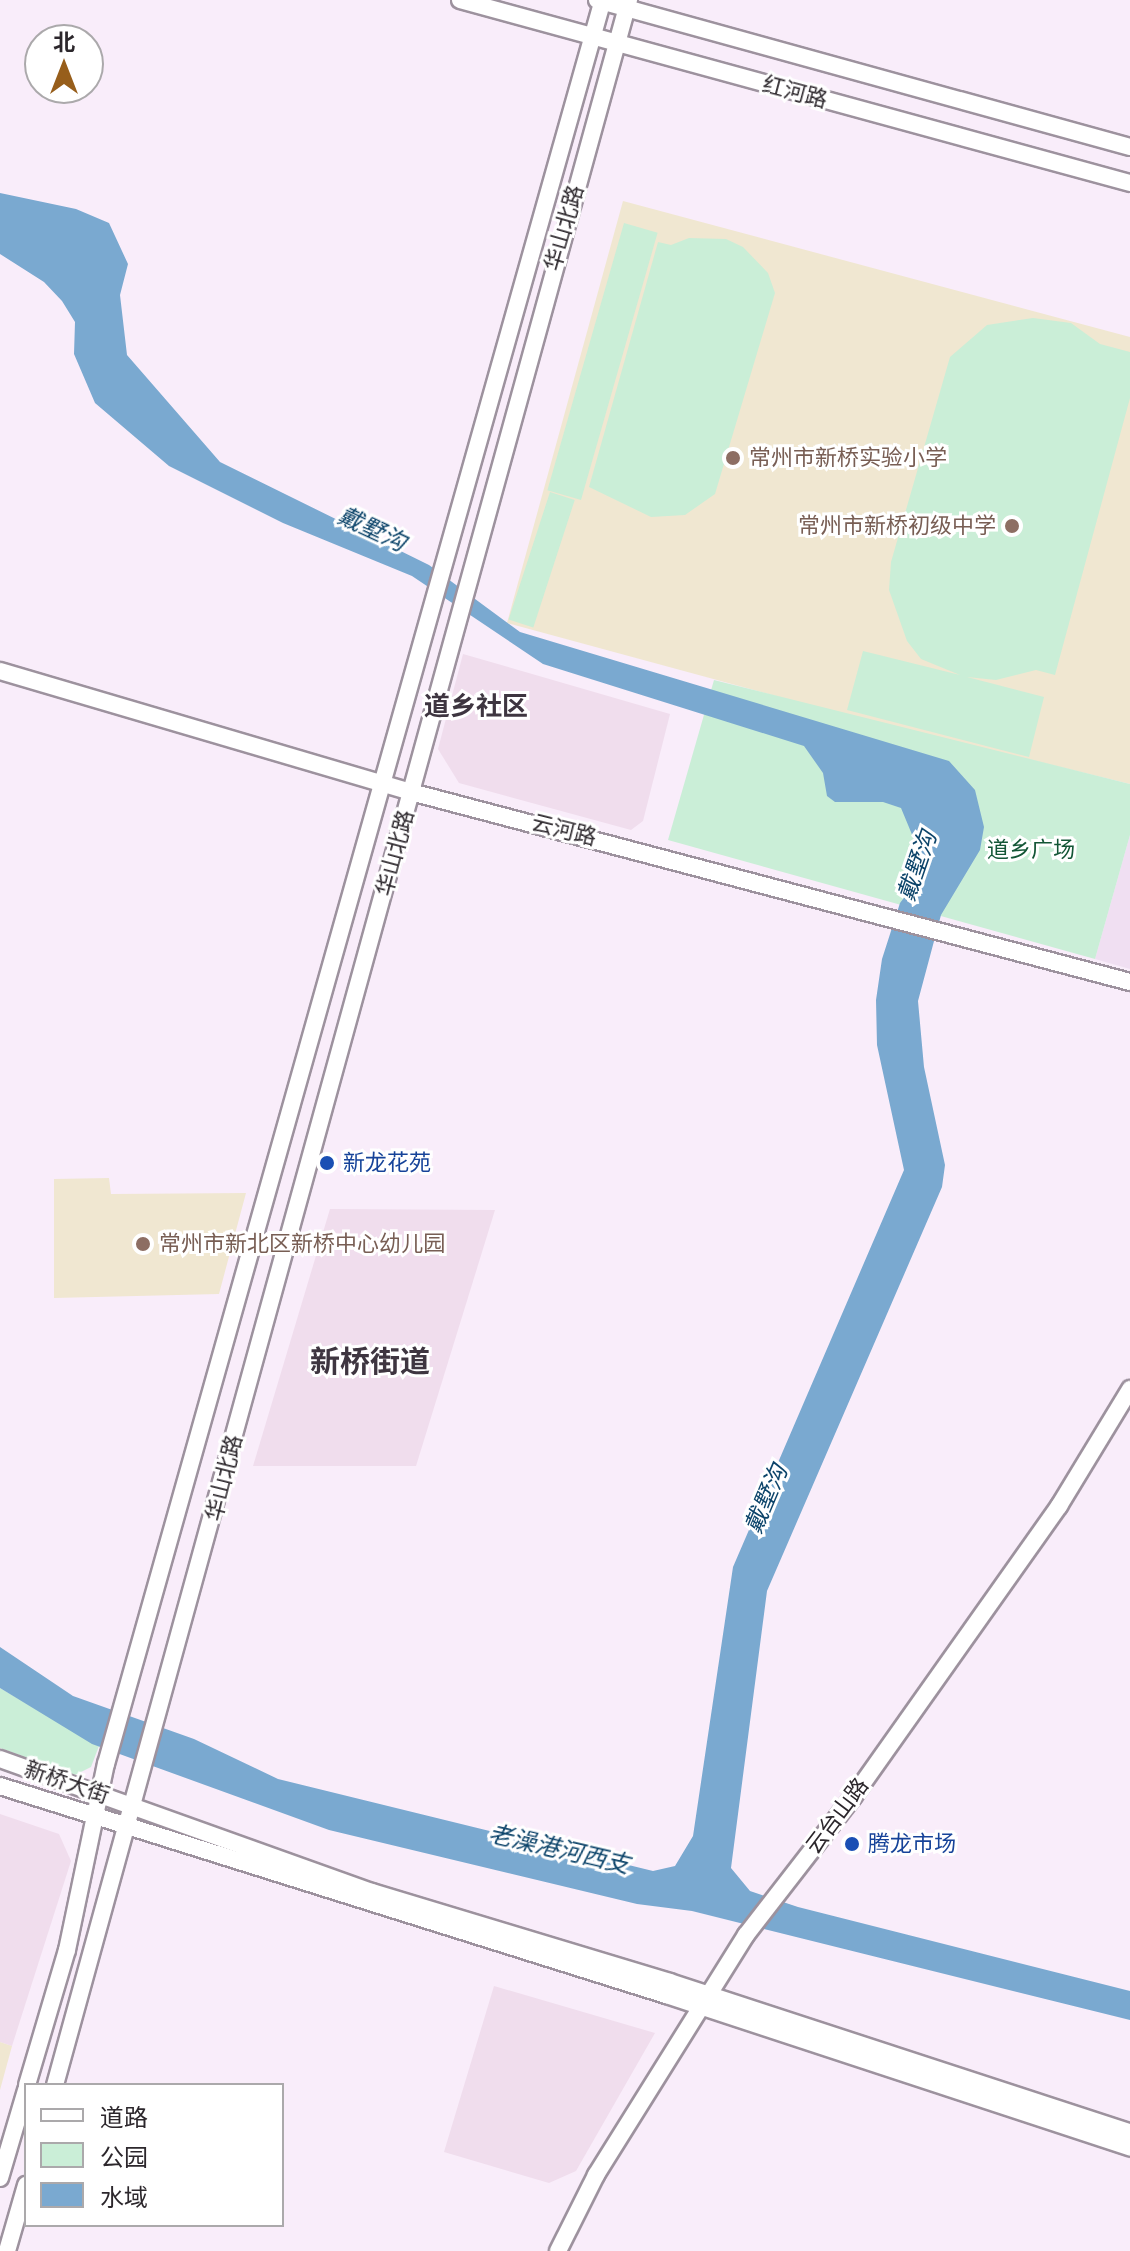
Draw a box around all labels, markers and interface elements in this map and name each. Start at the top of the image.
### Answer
north arrow [24,24,104,104]
text: 北 [53,27,75,57]
street label: 红河路 [760,71,830,113]
street label: 华山北路 [539,182,589,274]
place label: 常州市新桥实验小学 [749,445,947,471]
marker: 常州市新桥实验小学 [724,449,742,467]
water label: 戴墅沟 [333,501,411,557]
place label: 常州市新桥初级中学 [798,513,996,539]
marker: 常州市新桥初级中学 [1003,517,1021,535]
district label: 道乡社区 [424,690,528,722]
street label: 华山北路 [371,807,419,899]
street label: 云河路 [529,809,599,851]
water label: 戴墅沟 [892,827,942,905]
park label: 道乡广场 [987,837,1075,863]
place label: 新龙花苑 [343,1150,431,1176]
marker: 新龙花苑 [318,1154,336,1172]
place label: 常州市新北区新桥中心幼儿园 [159,1231,445,1257]
marker: 常州市新北区新桥中心幼儿园 [134,1235,152,1253]
district label: 新桥街道 [310,1343,430,1379]
street label: 华山北路 [201,1432,247,1524]
water label: 戴墅沟 [739,1460,793,1538]
street label: 新桥大街 [21,1755,113,1809]
street label: 云台山路 [800,1773,874,1859]
water label: 老澡港河西支 [486,1819,632,1879]
place label: 腾龙市场 [868,1831,956,1857]
marker: 腾龙市场 [843,1835,861,1853]
legend [24,2083,284,2227]
text: 道路 [100,2101,148,2133]
text: 公园 [100,2141,148,2173]
text: 水域 [100,2181,148,2213]

